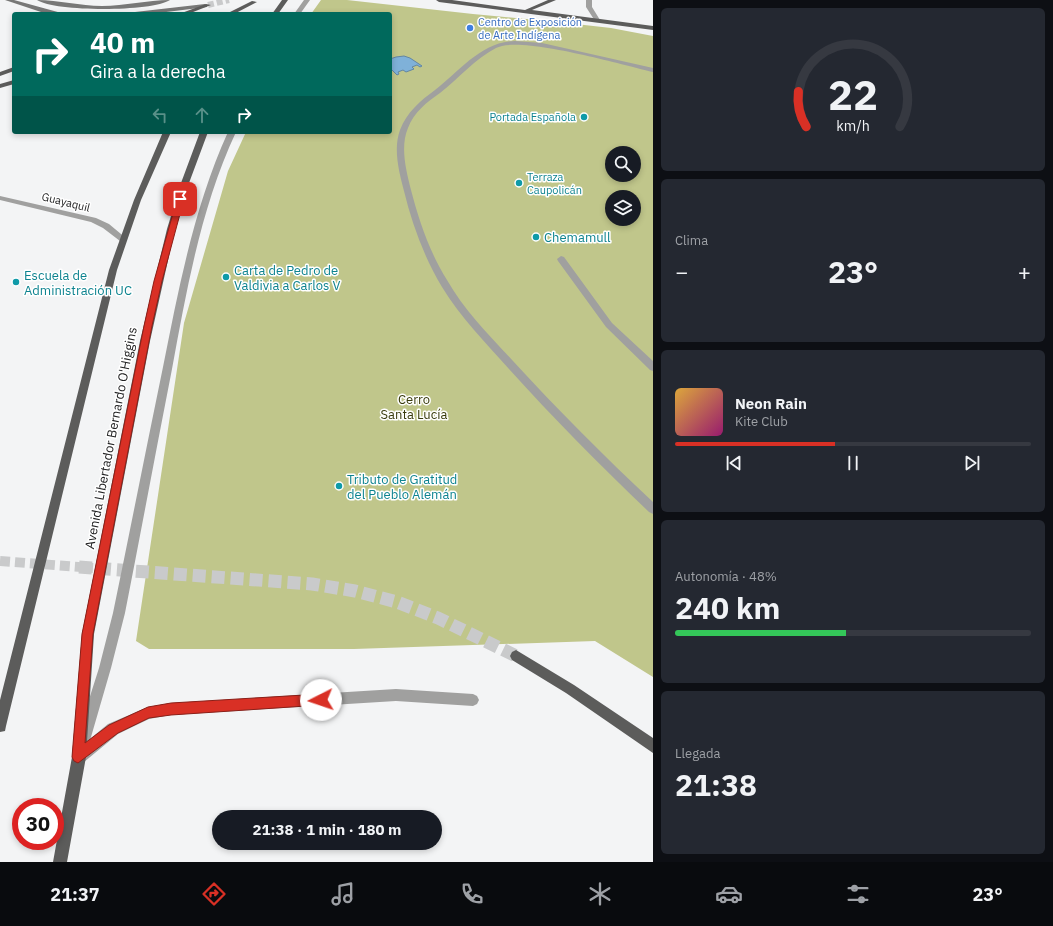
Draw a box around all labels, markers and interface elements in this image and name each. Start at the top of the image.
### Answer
place label: Centro de Exposición de Arte Indígena [478,15,582,42]
marker: Centro de Exposición de Arte Indígena [465,23,475,33]
text: 40 m [90,24,155,61]
icon: right [24,28,76,80]
text: Gira a la derecha [90,60,226,83]
text: 22 [828,67,878,121]
icon: left [149,104,171,126]
icon: ahead [191,104,213,126]
icon: right [233,104,255,126]
place label: Portada Española [489,110,576,124]
marker: Portada Española [579,112,589,122]
text: km/h [836,116,870,135]
map controls [605,146,641,226]
button: search [605,146,641,182]
place label: Terraza Caupolicán [527,170,582,197]
marker: Terraza Caupolicán [514,178,524,188]
pin [163,182,197,216]
icon: arrive [169,188,191,210]
street label: Guayaquil [40,189,92,215]
button: layers [605,190,641,226]
place label: Chemamull [544,229,611,246]
marker: Chemamull [531,232,541,242]
text: Clima [675,232,708,249]
text: 23° [828,252,878,291]
text: − [675,257,688,286]
text: + [1018,257,1031,286]
place label: Carta de Pedro de Valdivia a Carlos V [234,262,340,294]
place label: Escuela de Administración UC [24,267,132,299]
marker: Carta de Pedro de Valdivia a Carlos V [221,272,231,282]
marker: Escuela de Administración UC [11,277,21,287]
street label: Avenida Libertador Bernardo O'Higgins [81,326,141,550]
park label: Cerro Santa Lucía [381,391,448,423]
text: Neon Rain [735,394,807,413]
text: Kite Club [735,413,788,430]
icon: previous [723,452,745,474]
icon: pause [842,452,864,474]
icon: next [961,452,983,474]
place label: Tributo de Gratitud del Pueblo Alemán [347,471,457,503]
marker: Tributo de Gratitud del Pueblo Alemán [334,481,344,491]
text: Autonomía · 48% [675,568,777,585]
text: 240 km [675,588,780,627]
position arrow [300,679,342,721]
text: Llegada [675,745,720,762]
text: 21:38 [675,765,757,804]
speed limit sign: 30 [12,798,64,850]
text: 21:38 · 1 min · 180 m [253,820,401,839]
icon: directions [200,880,228,908]
icon: music [329,880,357,908]
icon: phone [458,880,486,908]
icon: climate [586,880,614,908]
icon: car [715,880,743,908]
icon: filters [844,880,872,908]
text: 21:37 [50,883,100,906]
text: 23° [973,883,1003,906]

